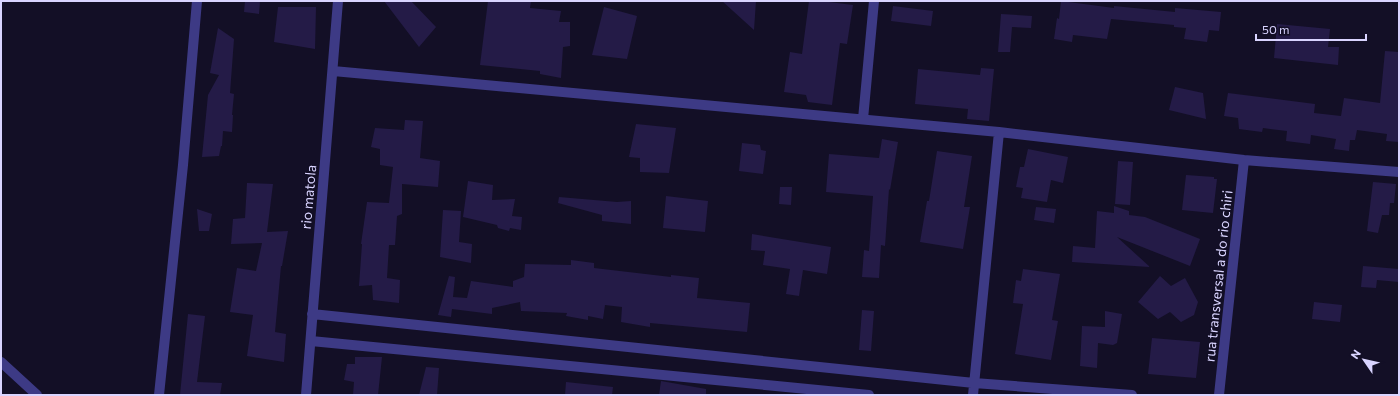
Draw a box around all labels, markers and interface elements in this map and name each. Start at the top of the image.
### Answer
scale bar [1256,16,1366,42]
text: 50 m [1262,22,1290,36]
street label: rio matola [297,164,319,230]
street label: rua transversal a do rio chiri [1201,189,1235,363]
north arrow [1344,340,1384,380]
text: N [1348,347,1363,361]

